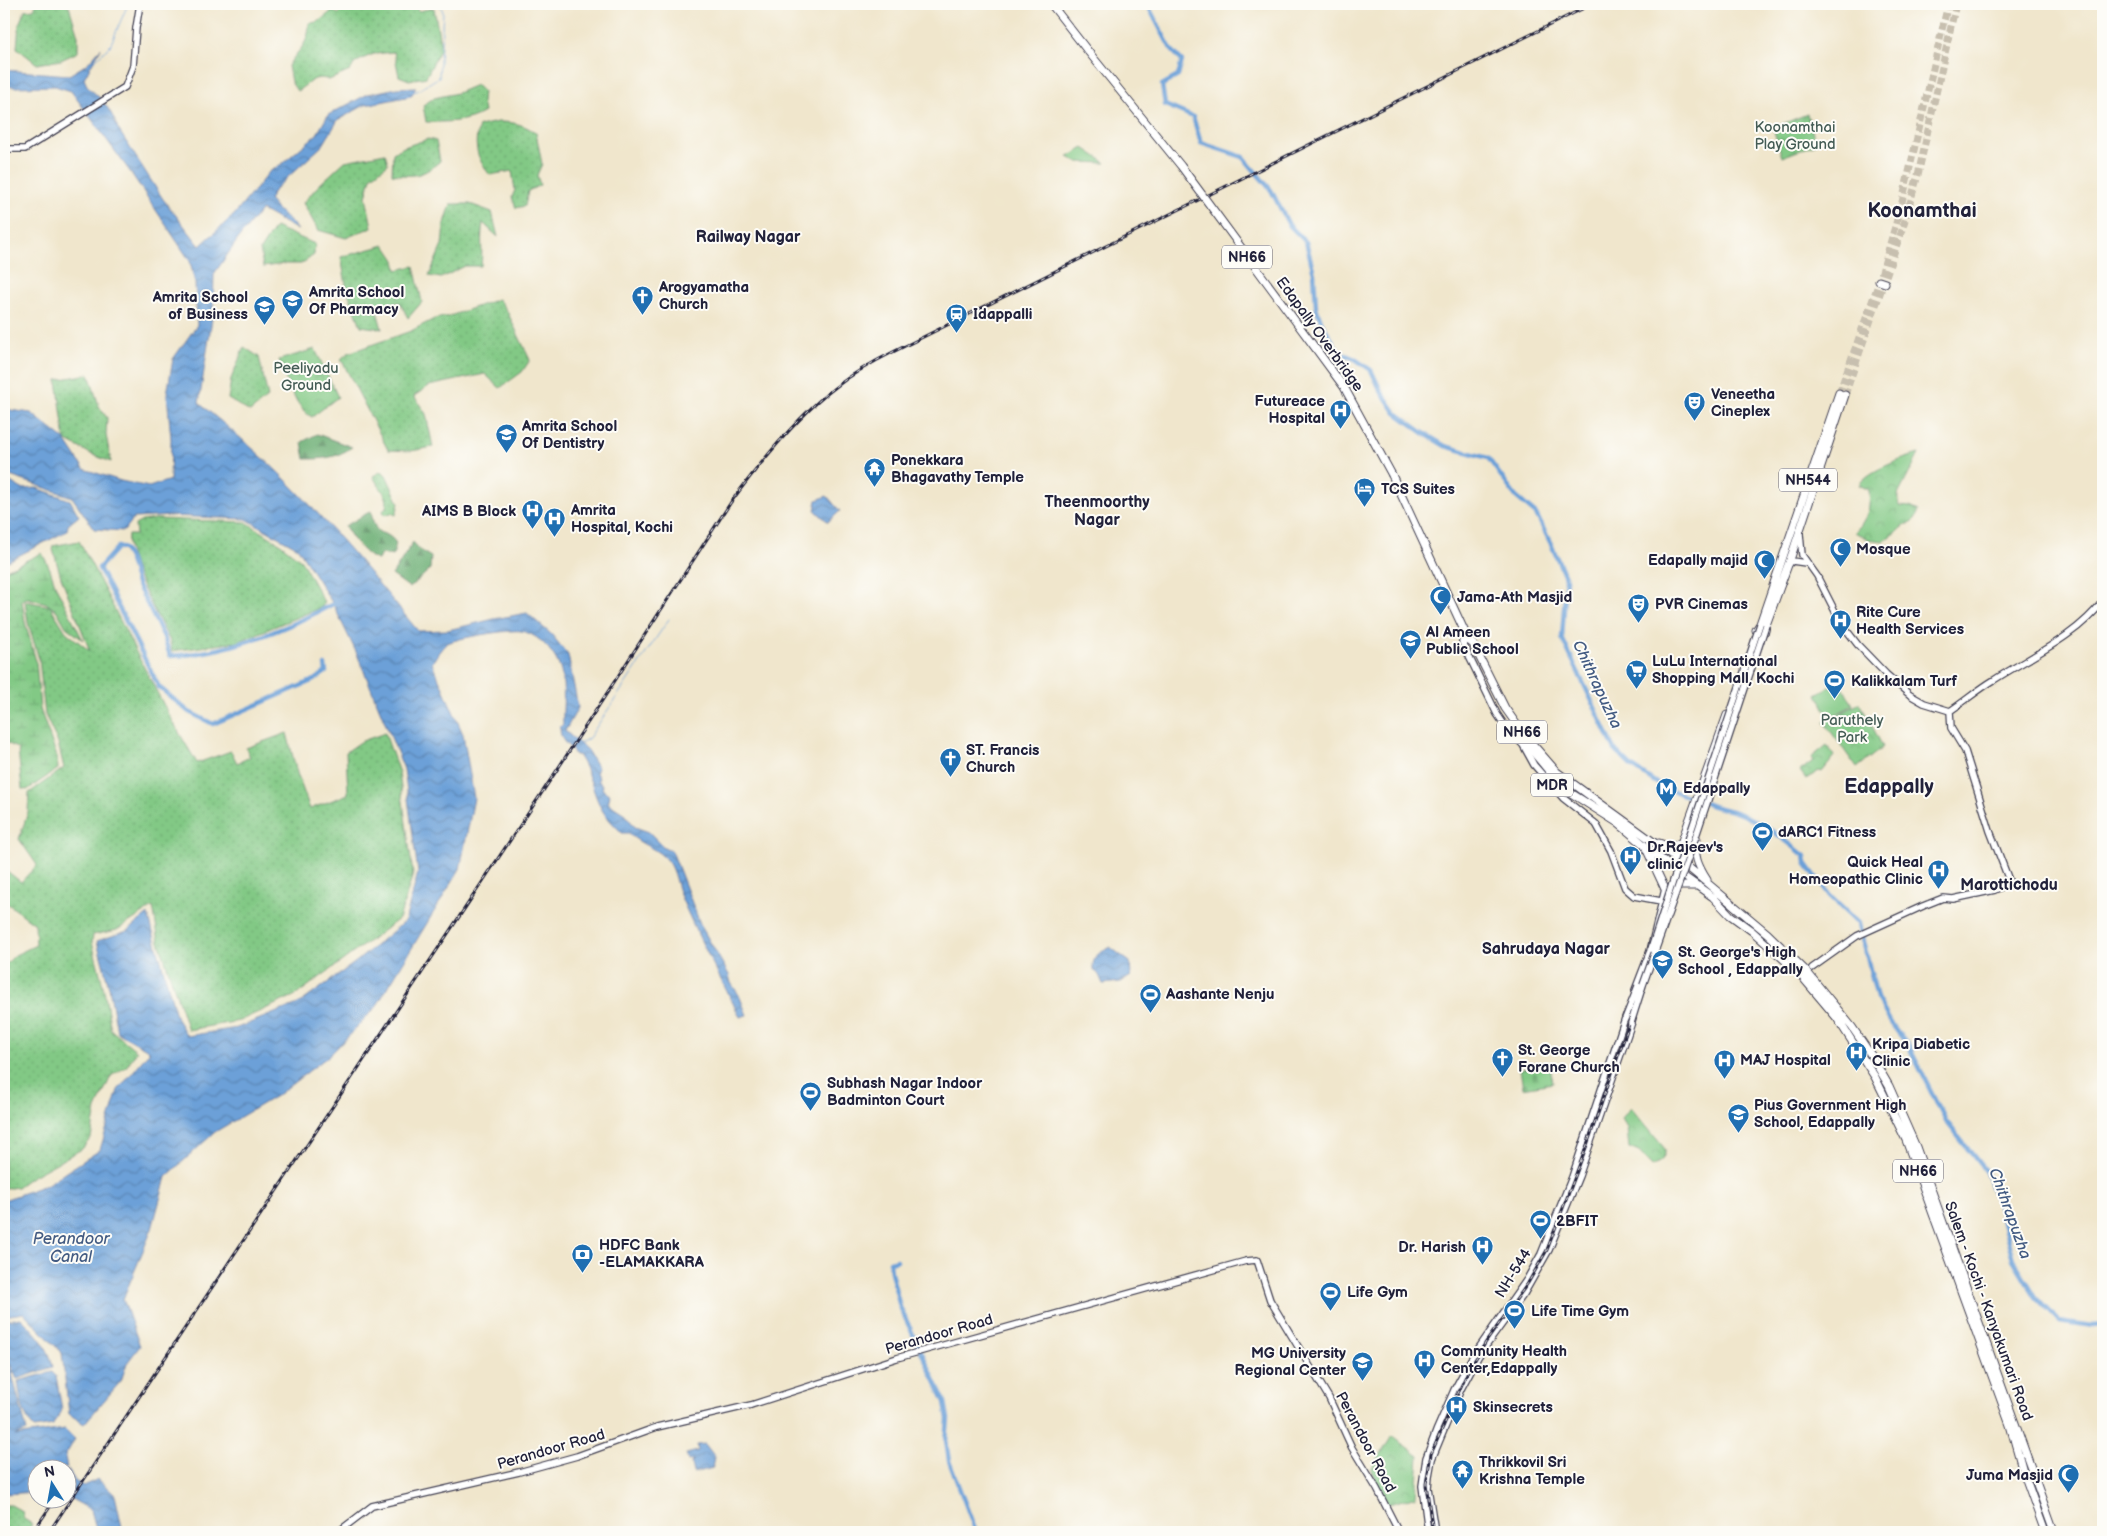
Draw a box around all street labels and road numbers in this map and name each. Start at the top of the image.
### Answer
road number: NH66 [1222,246,1272,268]
street label: Edapally Overbridge [1272,273,1368,395]
road number: NH544 [1779,468,1837,492]
road number: NH66 [1497,720,1547,744]
road number: MDR [1531,774,1573,796]
road number: NH66 [1893,1160,1943,1182]
street label: Salem - Kochi - Kanyakumari Road [1940,1199,2037,1423]
street label: NH-544 [1491,1245,1536,1301]
street label: Perandoor Road [883,1310,995,1359]
street label: Perandoor Road [1331,1389,1400,1496]
street label: Perandoor Road [495,1425,607,1474]

